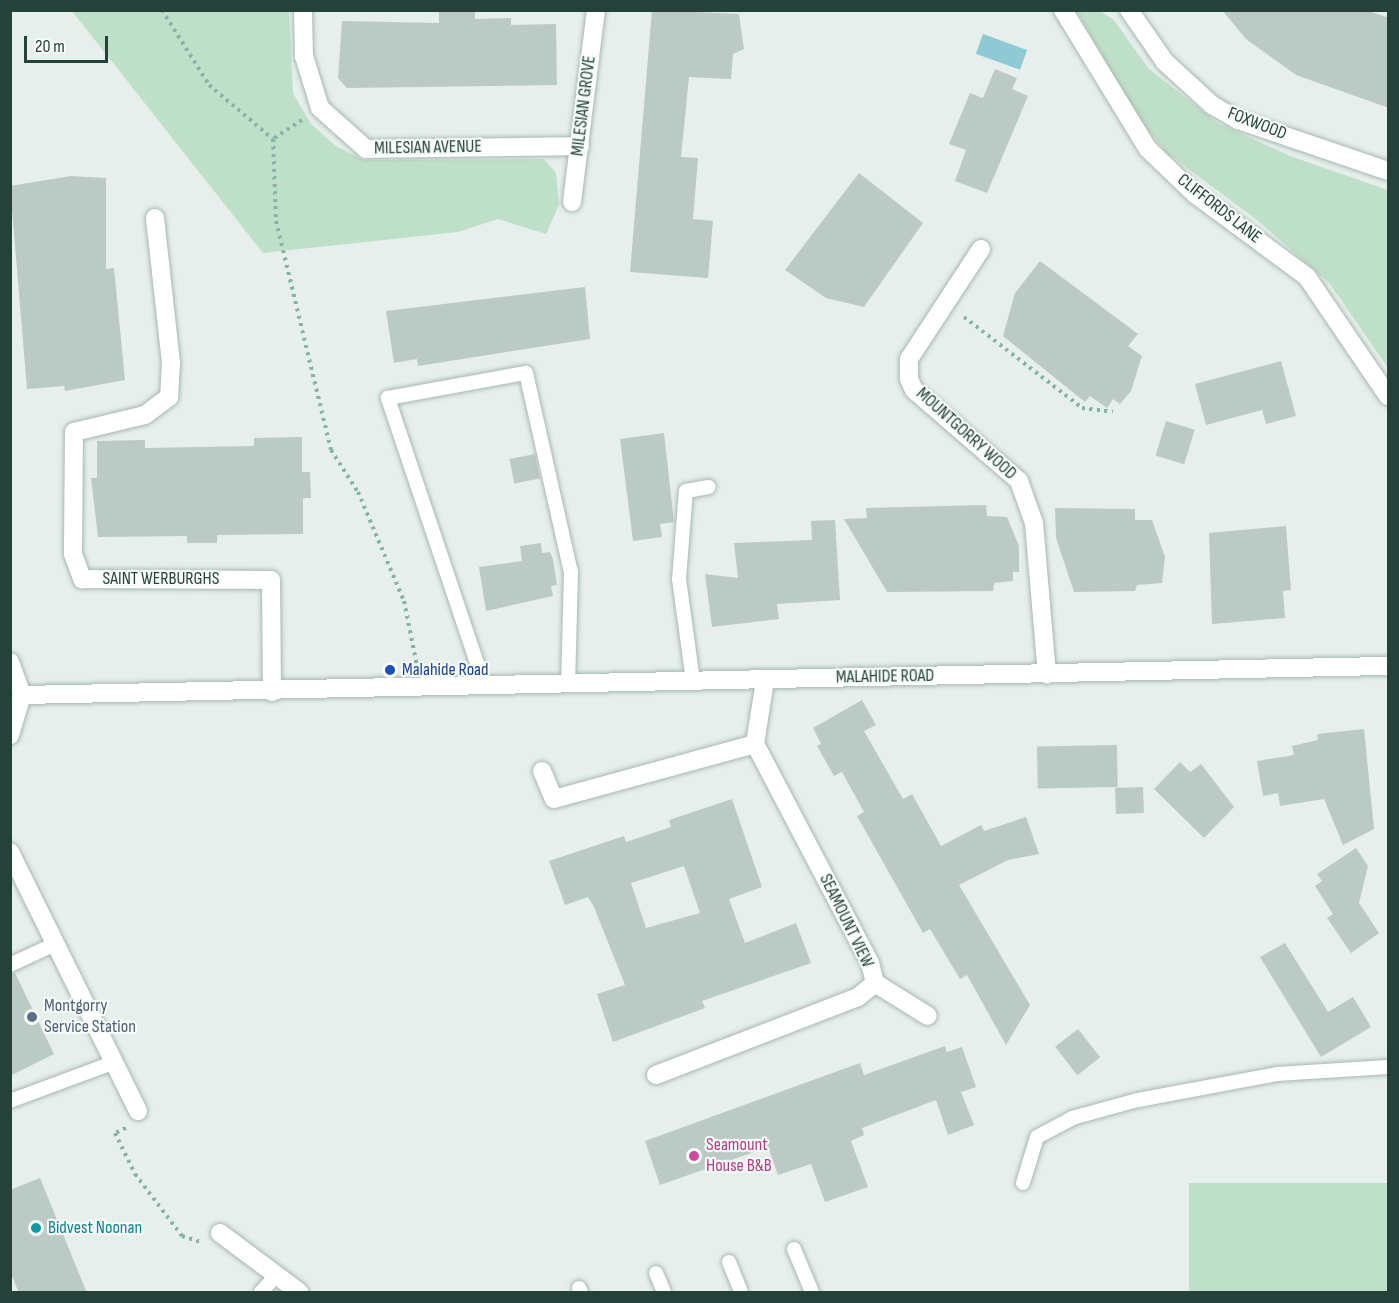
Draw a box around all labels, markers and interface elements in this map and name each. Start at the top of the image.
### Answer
scale bar [27,24,111,62]
text: 20 m [35,36,65,57]
street label: MILESIAN GROVE [567,55,601,157]
street label: FOXWOOD [1224,103,1290,145]
street label: MILESIAN AVENUE [374,136,482,160]
street label: CLIFFORDS LANE [1173,170,1265,248]
street label: MOUNTGORRY WOOD [911,383,1021,485]
street label: SAINT WERBURGHS [103,568,219,590]
place label: Malahide Road [402,659,489,681]
marker: Malahide Road [383,663,397,677]
street label: MALAHIDE ROAD [836,665,934,689]
street label: SEAMOUNT VIEW [814,871,878,971]
place label: Montgorry Service Station [44,996,136,1038]
marker: Montgorry Service Station [25,1010,39,1024]
place label: Seamount House B&B [706,1135,772,1178]
marker: Seamount House B&B [687,1149,701,1163]
place label: Bidvest Noonan [48,1217,142,1239]
marker: Bidvest Noonan [29,1221,43,1235]

